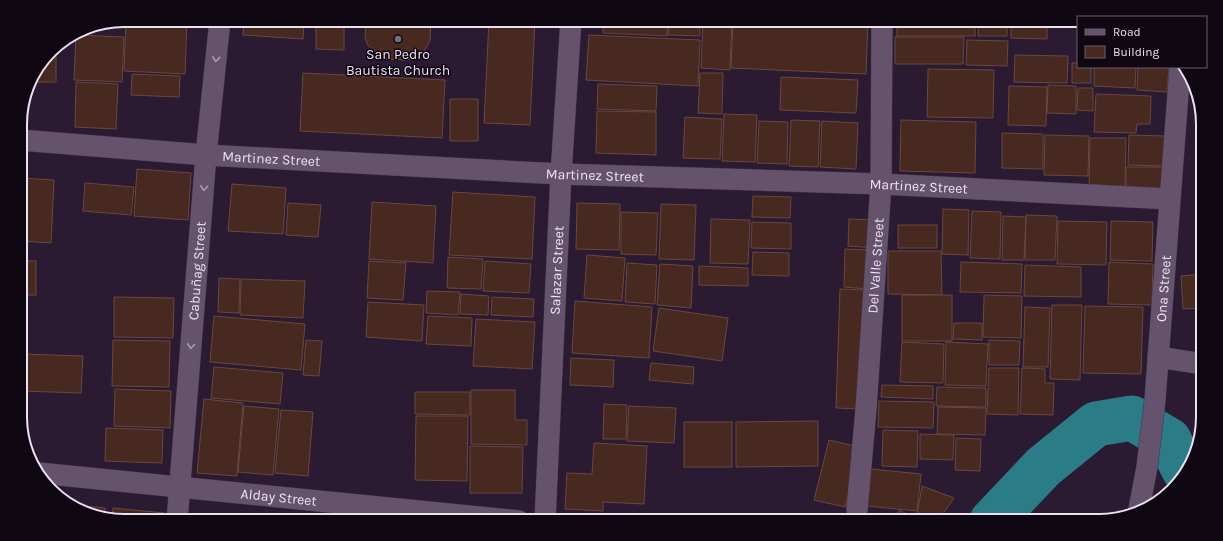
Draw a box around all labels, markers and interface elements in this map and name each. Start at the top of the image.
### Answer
legend [1077,16,1207,68]
text: Road [1113,25,1141,39]
marker: San Pedro Bautista Church [393,34,403,44]
text: Building [1113,45,1160,59]
place label: San Pedro Bautista Church [346,46,450,79]
one-way arrow [212,56,221,62]
street label: Martinez Street [222,147,321,170]
street label: Martinez Street [545,165,644,185]
street label: Martinez Street [869,175,968,197]
one-way arrow [199,185,208,191]
street label: Del Valle Street [864,217,887,314]
street label: Cabuñag Street [184,221,209,321]
street label: Salazar Street [546,225,567,315]
street label: Ona Street [1152,254,1174,323]
one-way arrow [187,343,196,349]
street label: Alday Street [240,485,318,509]

